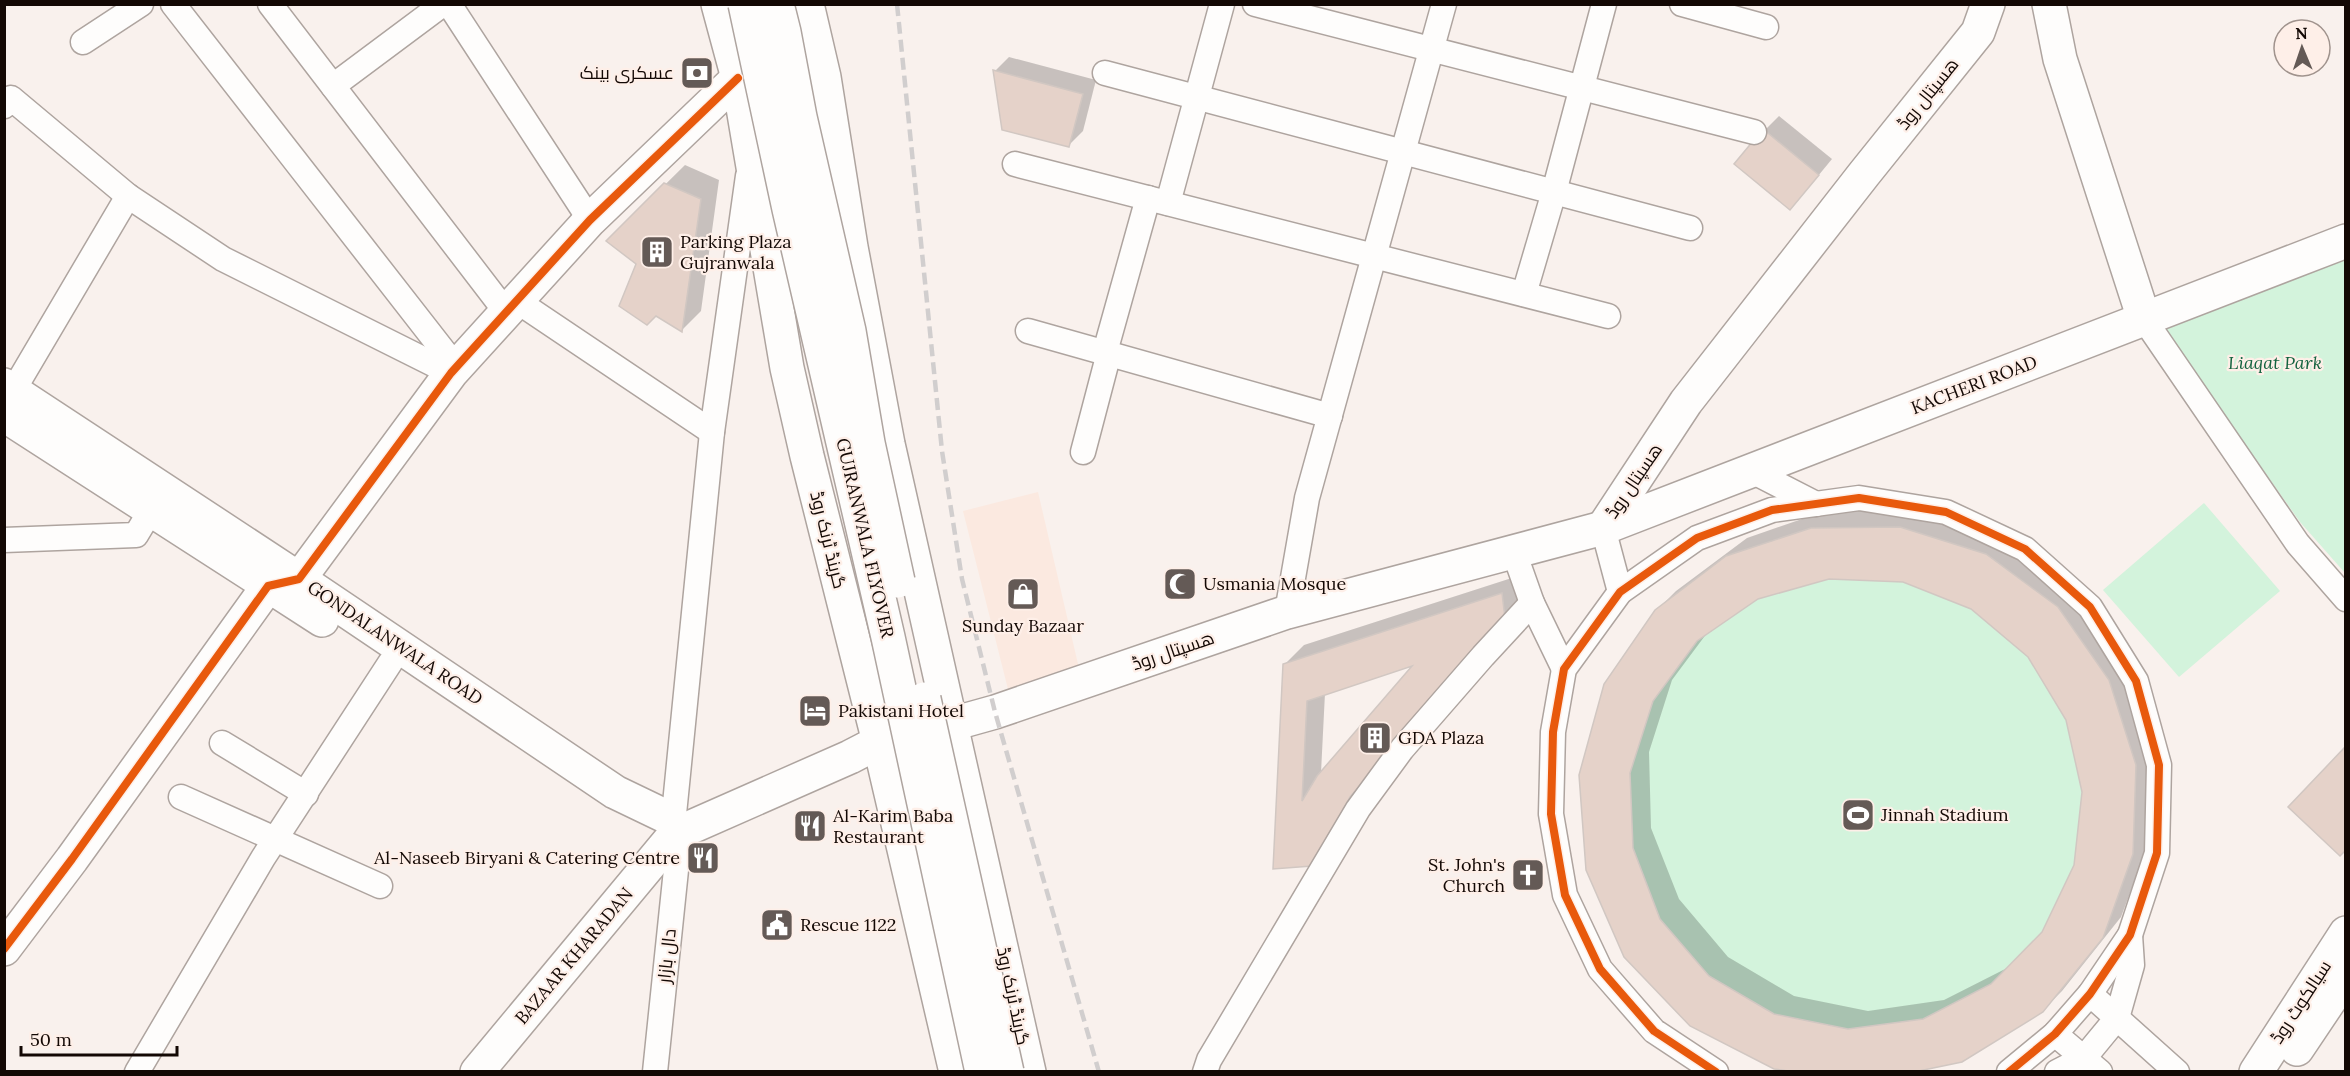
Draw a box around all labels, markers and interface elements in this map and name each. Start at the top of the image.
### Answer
north arrow [2272,18,2332,78]
text: N [2295,23,2308,43]
street label: ھسپتال روڈ [1892,53,1964,134]
bank icon: عسکری بینک [679,55,715,91]
place label: عسکری بینک [580,61,674,84]
place label: Parking Plaza Gujranwala [680,230,792,274]
building icon: Parking Plaza Gujranwala [639,234,675,270]
street label: KACHERI ROAD [1907,350,2040,419]
park label: Liaqat Park [2228,351,2322,374]
street label: GUJRANWALA FLYOVER [831,436,900,641]
street label: ھسپتال روڈ [1600,439,1667,523]
street label: گرینڈ ٹرنک روڈ [805,489,852,591]
mosque icon: Usmania Mosque [1162,566,1198,602]
place label: Usmania Mosque [1203,572,1347,595]
street label: GONDALANWALA ROAD [303,575,487,710]
shop icon: Sunday Bazaar [1005,576,1041,612]
place label: Sunday Bazaar [962,614,1084,637]
street label: ھسپتال روڈ [1129,626,1217,675]
hotel icon: Pakistani Hotel [797,693,833,729]
place label: Pakistani Hotel [838,699,964,722]
building icon: GDA Plaza [1357,720,1393,756]
place label: GDA Plaza [1398,726,1484,749]
sports icon: Jinnah Stadium [1840,797,1876,833]
place label: Jinnah Stadium [1880,803,2008,826]
place label: Al-Karim Baba Restaurant [832,804,953,848]
restaurant icon: Al-Karim Baba Restaurant [792,808,828,844]
restaurant icon: Al-Naseeb Biryani & Catering Centre [685,840,721,876]
place label: Al-Naseeb Biryani & Catering Centre [373,846,680,869]
place label: St. John's Church [1428,853,1505,897]
church icon: St. John's Church [1510,857,1546,893]
street label: BAZAAR KHARADAN [510,883,638,1029]
public building icon: Rescue 1122 [759,907,795,943]
place label: Rescue 1122 [800,913,897,936]
street label: دال بازار [652,928,681,985]
street label: گرینڈ ٹرنک روڈ [992,945,1035,1047]
street label: سیالکوٹ روڈ [2265,956,2336,1048]
scale bar [21,1019,177,1057]
text: 50 m [30,1028,72,1051]

